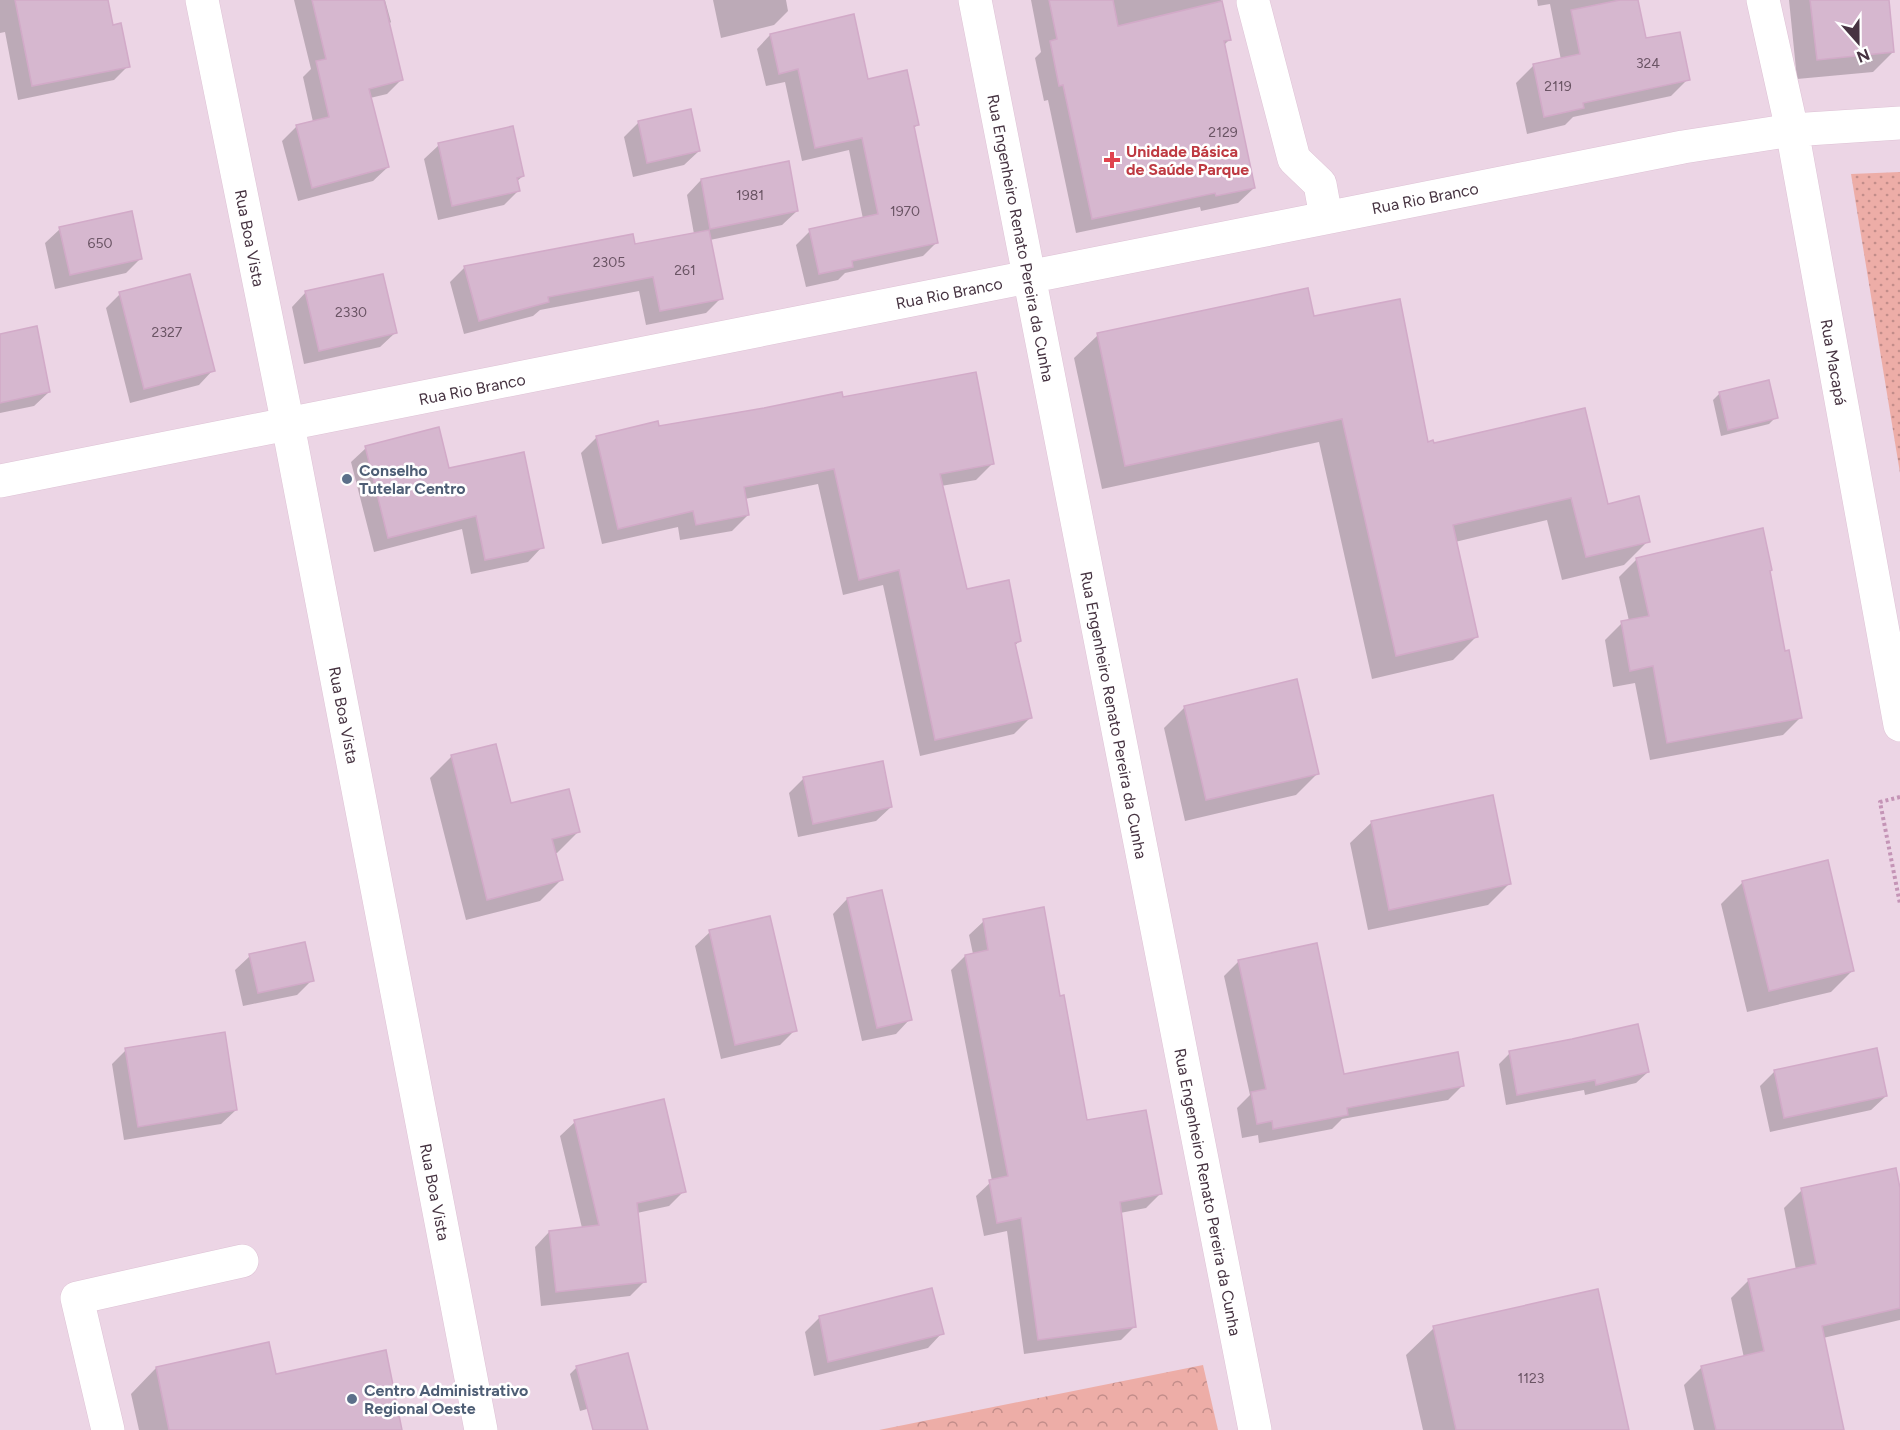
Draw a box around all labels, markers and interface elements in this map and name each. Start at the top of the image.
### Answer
north arrow [1828,12,1888,72]
text: N [1854,44,1872,67]
house number: 324 [1636,55,1660,72]
house number: 2119 [1544,78,1572,95]
street label: Rua Engenheiro Renato Pereira da Cunha [983,93,1058,384]
house number: 2129 [1208,124,1238,141]
place label: Unidade Básica de Saúde Parque [1126,142,1249,179]
marker: Unidade Básica de Saúde Parque [1103,151,1121,169]
street label: Rua Rio Branco [1370,179,1480,218]
house number: 1981 [736,187,764,204]
street label: Rua Boa Vista [231,188,268,288]
house number: 1970 [890,203,920,220]
house number: 650 [88,235,112,252]
house number: 2305 [593,254,625,271]
house number: 261 [674,262,696,279]
street label: Rua Rio Branco [894,274,1004,313]
house number: 2330 [335,304,367,321]
street label: Rua Macapá [1817,318,1850,407]
house number: 2327 [152,324,183,341]
street label: Rua Rio Branco [417,370,527,409]
place label: Conselho Tutelar Centro [359,461,466,498]
marker: Conselho Tutelar Centro [340,472,354,486]
street label: Rua Engenheiro Renato Pereira da Cunha [1076,570,1151,861]
street label: Rua Boa Vista [325,665,362,765]
street label: Rua Engenheiro Renato Pereira da Cunha [1170,1047,1245,1338]
street label: Rua Boa Vista [416,1142,453,1242]
house number: 1123 [1517,1370,1545,1387]
place label: Centro Administrativo Regional Oeste [364,1381,528,1418]
marker: Centro Administrativo Regional Oeste [345,1392,359,1406]

